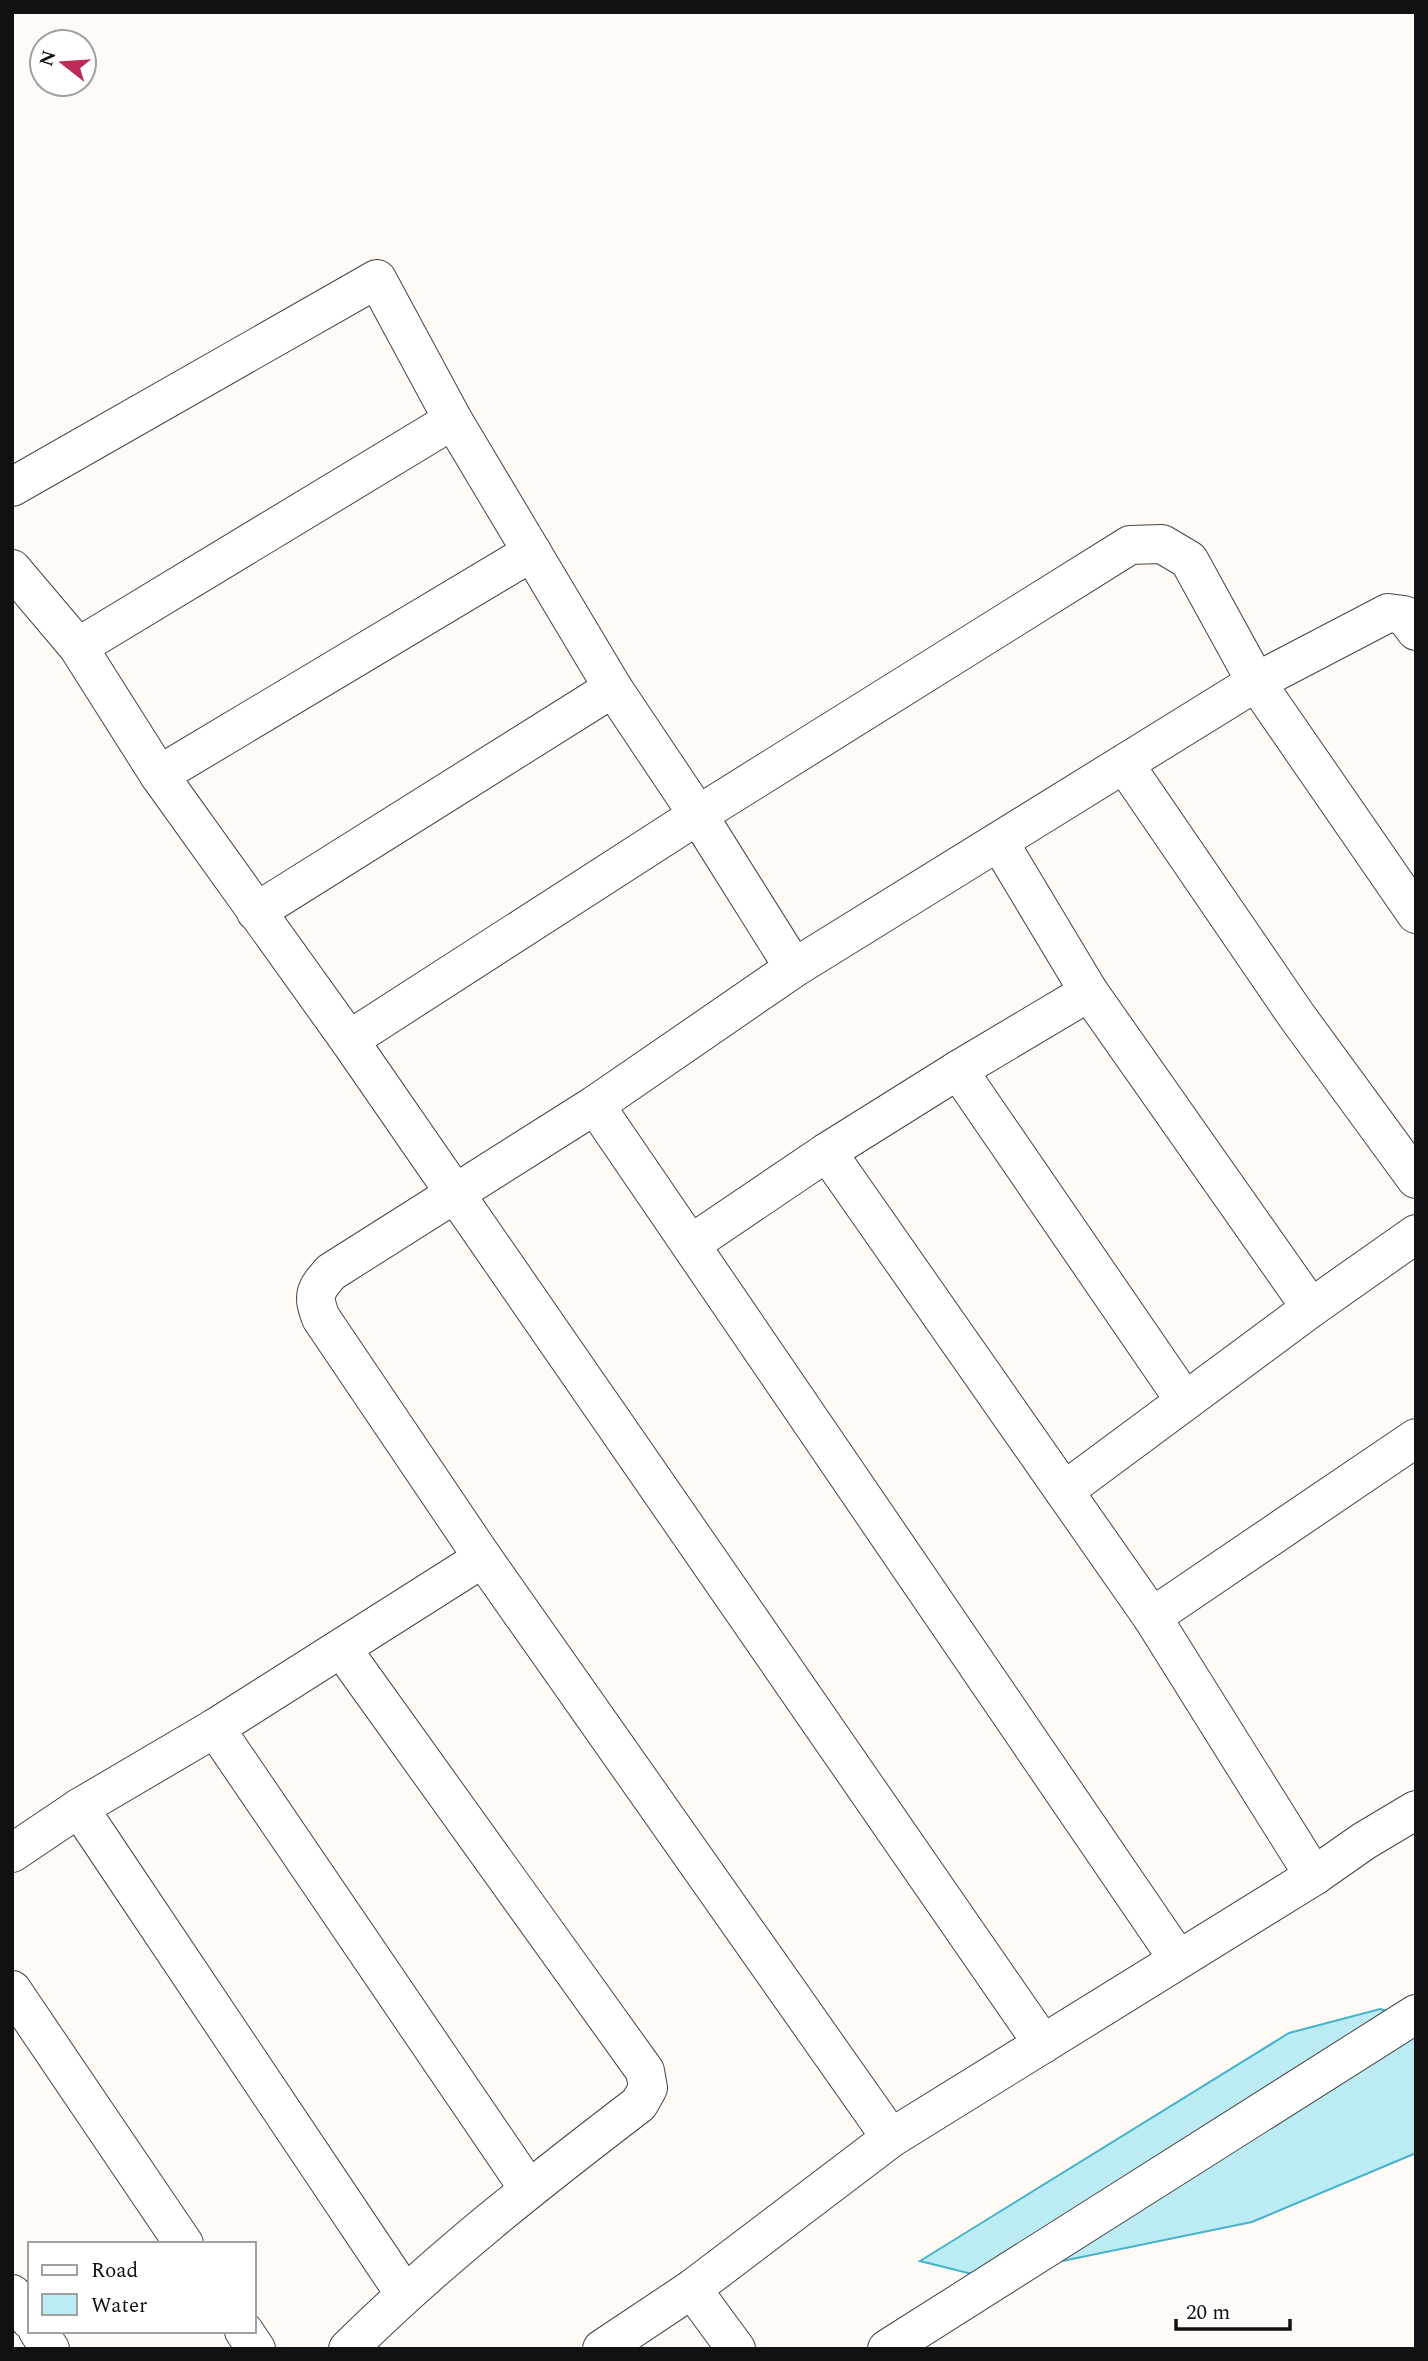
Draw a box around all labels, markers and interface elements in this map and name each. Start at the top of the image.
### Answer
north arrow [28,28,98,98]
text: N [32,47,64,70]
legend [28,2242,256,2333]
text: Road [91,2255,138,2287]
scale bar [1176,2288,1290,2332]
text: Water [91,2290,147,2322]
text: 20 m [1186,2297,1230,2329]

